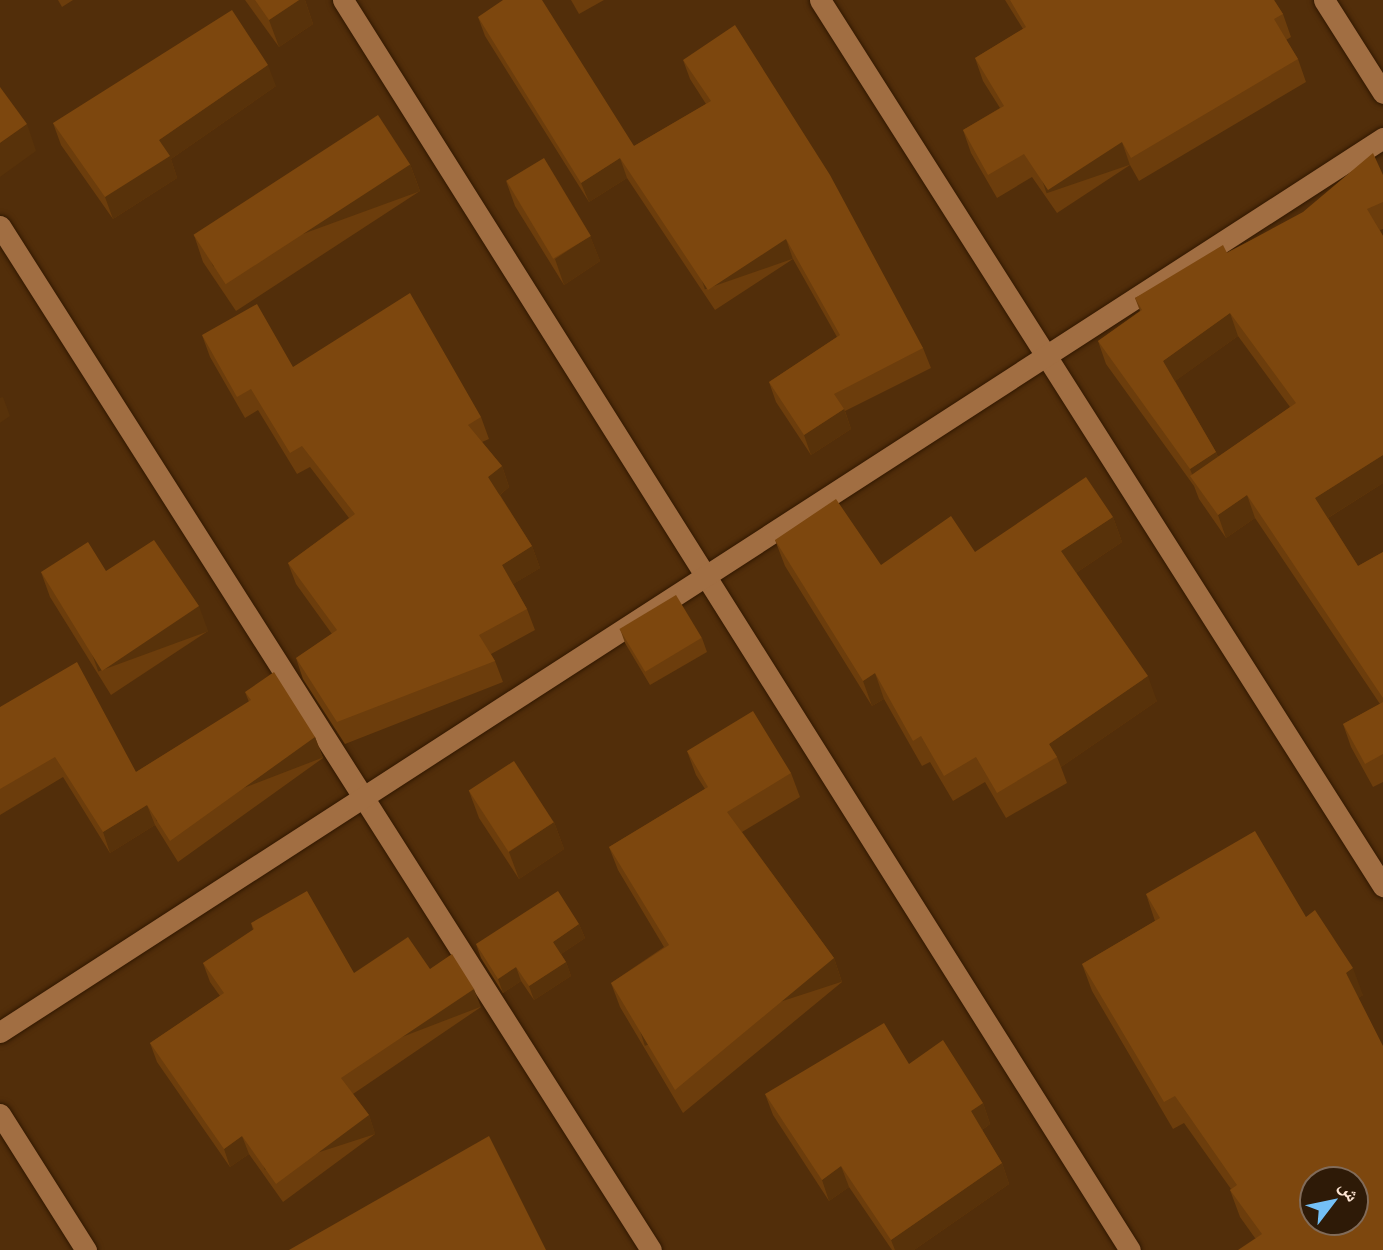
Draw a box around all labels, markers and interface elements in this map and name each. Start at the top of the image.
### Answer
north arrow [1299,1166,1369,1236]
text: ش [1334,1175,1366,1206]

